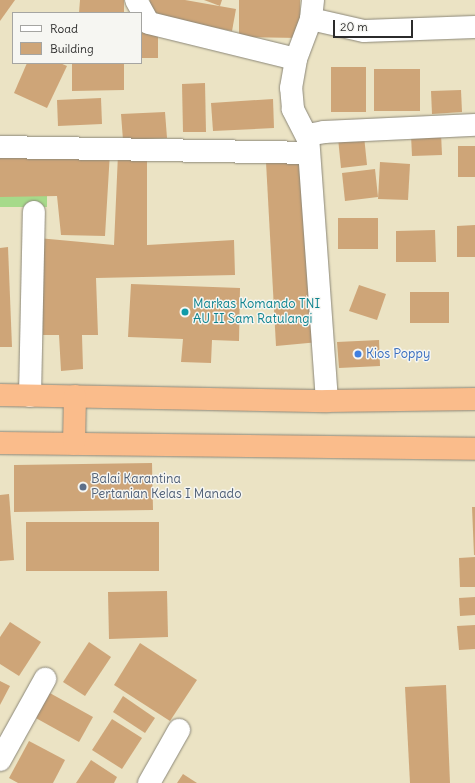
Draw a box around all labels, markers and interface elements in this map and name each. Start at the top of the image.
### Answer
legend [12,12,142,64]
scale bar [335,12,415,38]
text: 20 m [340,19,368,34]
text: Road [50,21,78,36]
text: Building [50,41,94,56]
place label: Markas Komando TNI AU II Sam Ratulangi [193,297,320,328]
marker: Markas Komando TNI AU II Sam Ratulangi [180,307,190,317]
place label: Kios Poppy [366,346,430,362]
marker: Kios Poppy [353,349,363,359]
place label: Balai Karantina Pertanian Kelas I Manado [91,472,241,503]
marker: Balai Karantina Pertanian Kelas I Manado [78,482,88,492]

